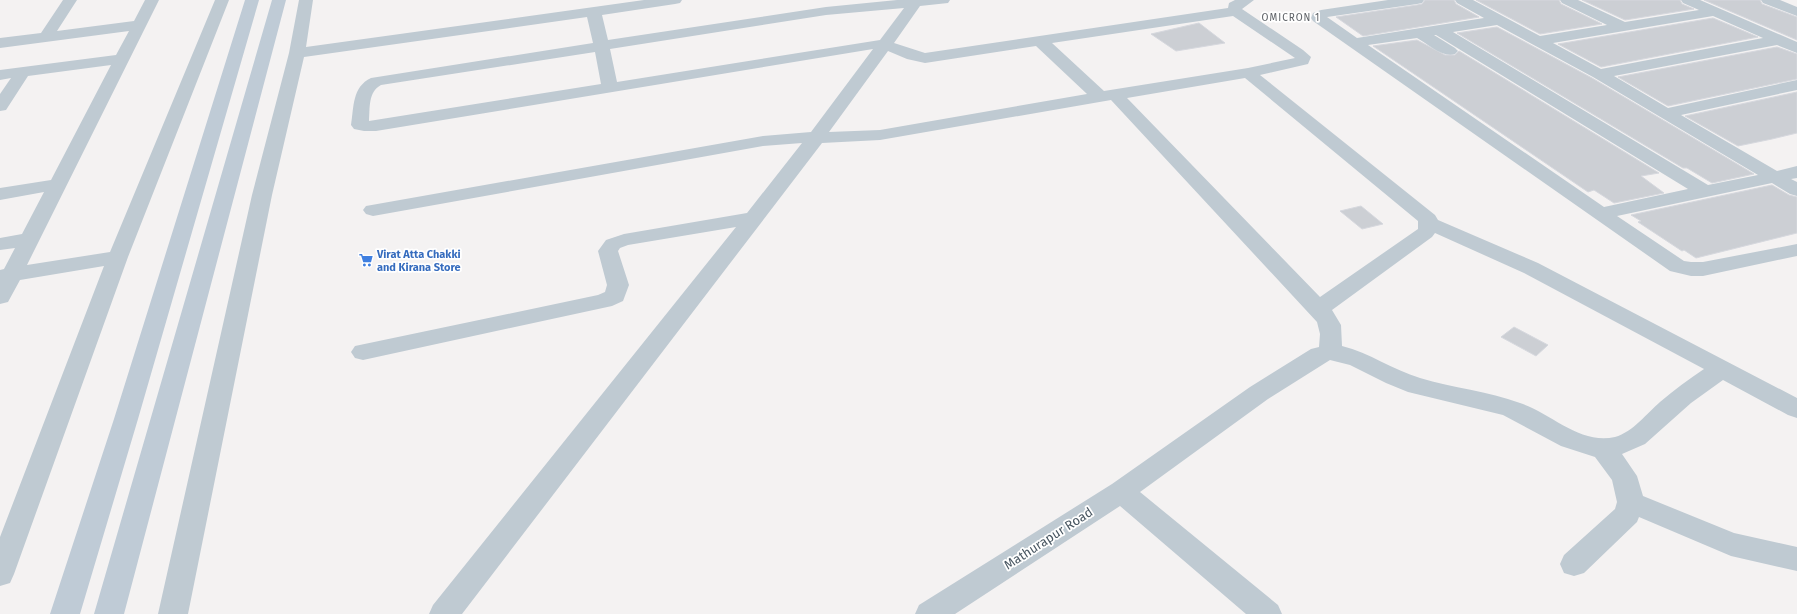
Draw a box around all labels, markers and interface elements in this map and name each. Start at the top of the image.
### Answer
district label: OMICRON 1 [1262,12,1320,24]
place label: Virat Atta Chakki and Kirana Store [376,248,461,274]
supermarket icon: Virat Atta Chakki and Kirana Store [358,252,374,268]
street label: Mathurapur Road [1001,504,1095,573]

